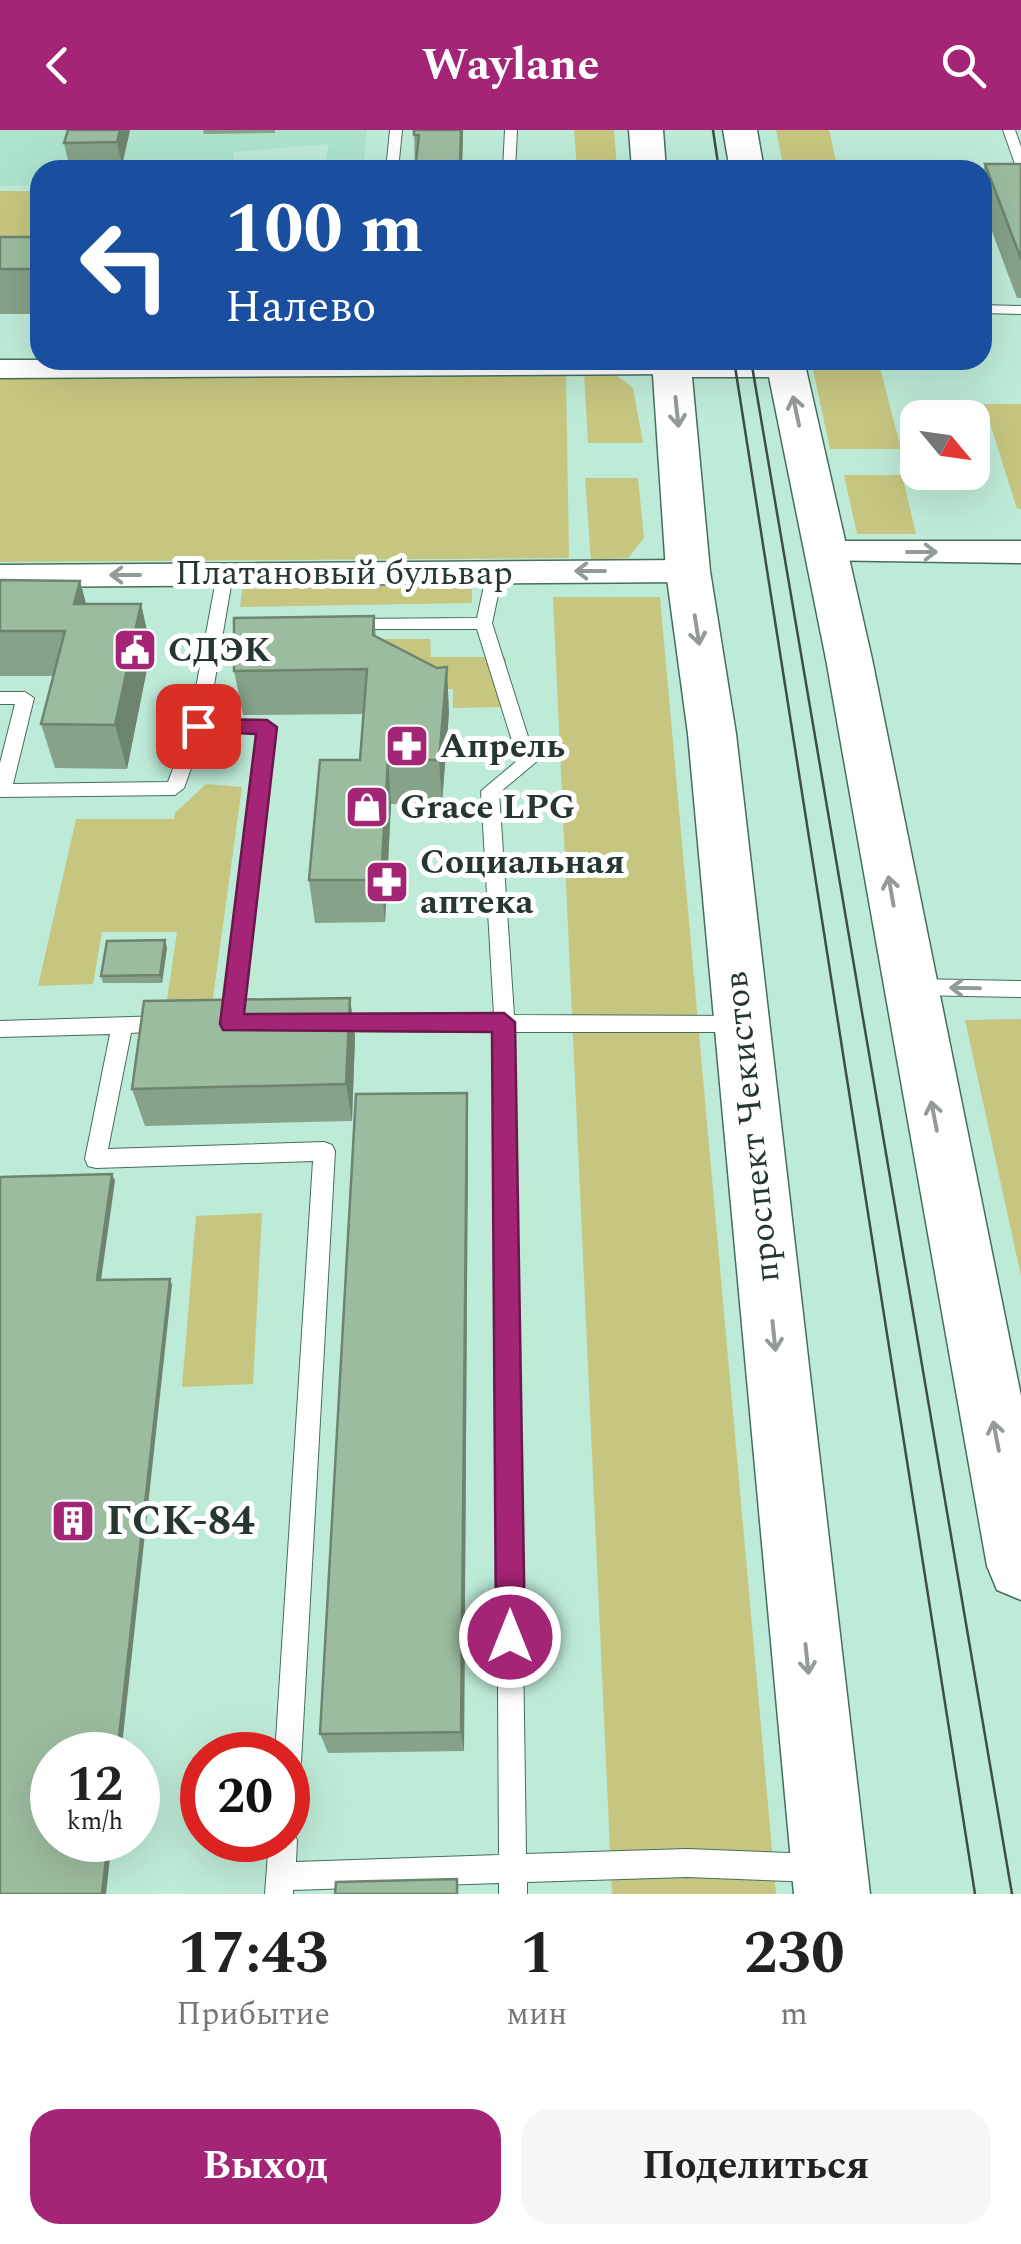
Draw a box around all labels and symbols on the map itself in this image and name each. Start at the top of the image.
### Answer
one-way arrow [667,395,686,427]
one-way arrow [786,396,805,428]
north arrow [900,400,990,490]
one-way arrow [904,542,937,562]
street label: Платановый бульвар [175,547,513,600]
one-way arrow [575,562,608,580]
one-way arrow [110,566,142,584]
one-way arrow [688,613,706,646]
place label: СДЭК [168,624,271,677]
public building icon: СДЭК [112,627,158,673]
pin [156,684,241,769]
place label: Апрель [440,720,565,773]
pharmacy icon: Апрель [384,723,430,769]
place label: Grace LPG [400,781,575,834]
shop icon: Grace LPG [344,784,390,830]
place label: Социальная аптека [420,836,625,929]
pharmacy icon: Социальная аптека [364,859,410,905]
one-way arrow [881,875,900,908]
street label: проспект Чекистов [709,969,795,1285]
one-way arrow [950,978,982,997]
one-way arrow [924,1101,943,1133]
one-way arrow [764,1319,783,1351]
one-way arrow [986,1420,1005,1452]
place label: ГСК-84 [106,1490,255,1553]
building icon: ГСК-84 [50,1498,96,1544]
position arrow [458,1585,562,1689]
one-way arrow [798,1643,817,1675]
speed limit sign: 20 [180,1732,310,1862]

